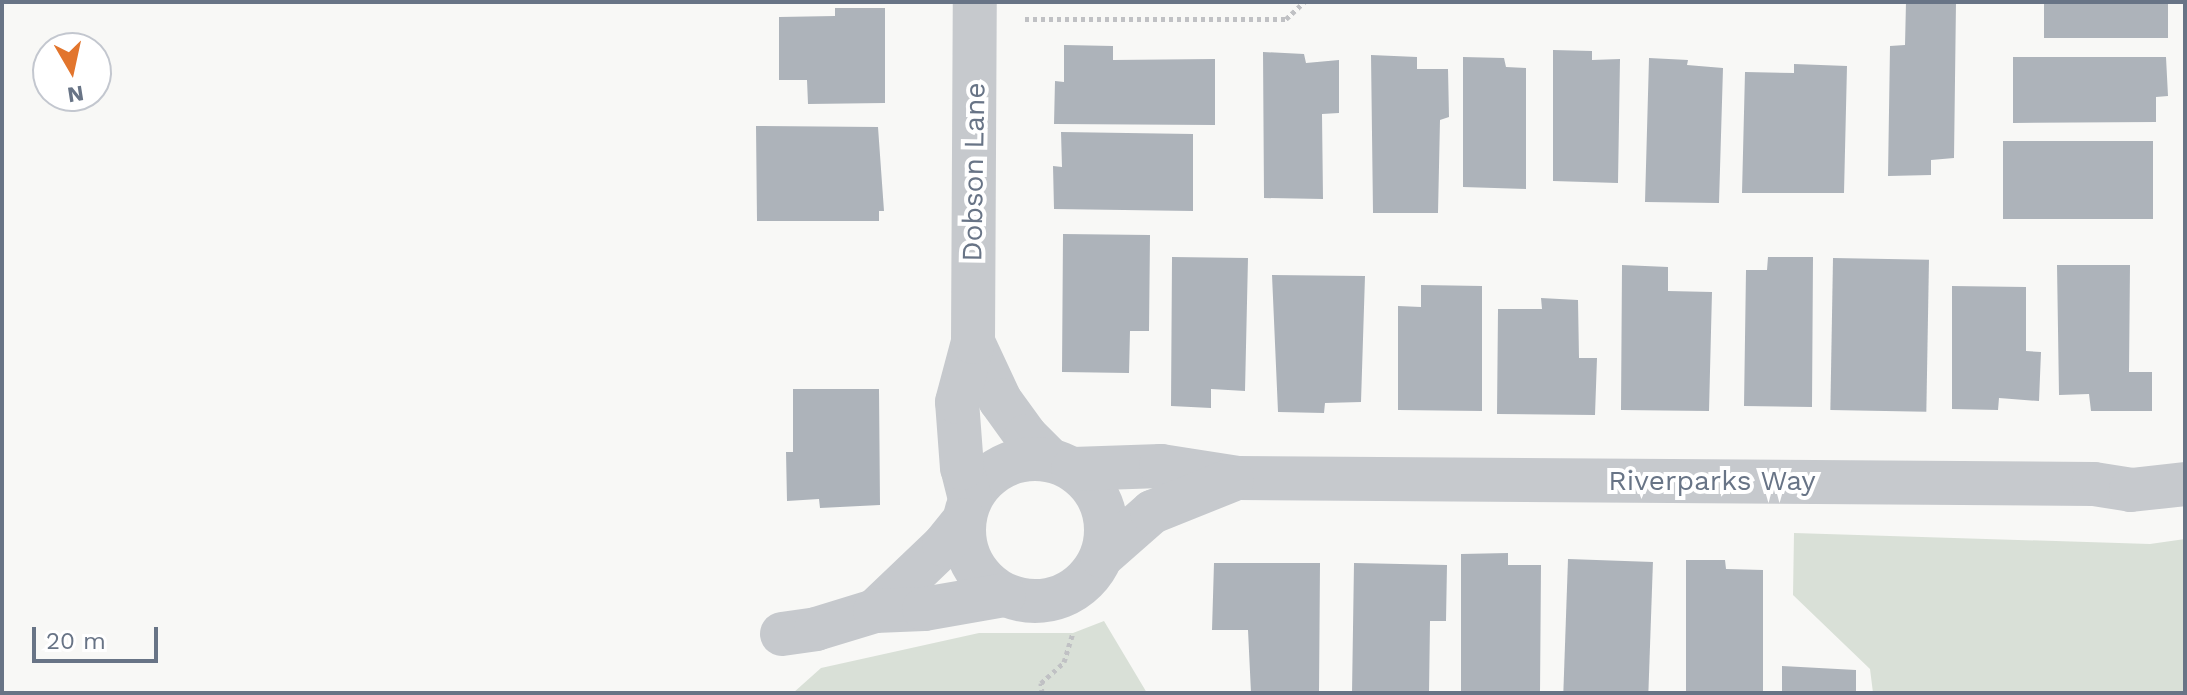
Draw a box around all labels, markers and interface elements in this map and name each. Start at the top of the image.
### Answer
north arrow [32,32,112,112]
text: N [66,81,86,108]
street label: Dobson Lane [956,82,992,262]
street label: Riverparks Way [1608,464,1816,498]
scale bar [36,611,162,661]
text: 20 m [46,627,106,655]

